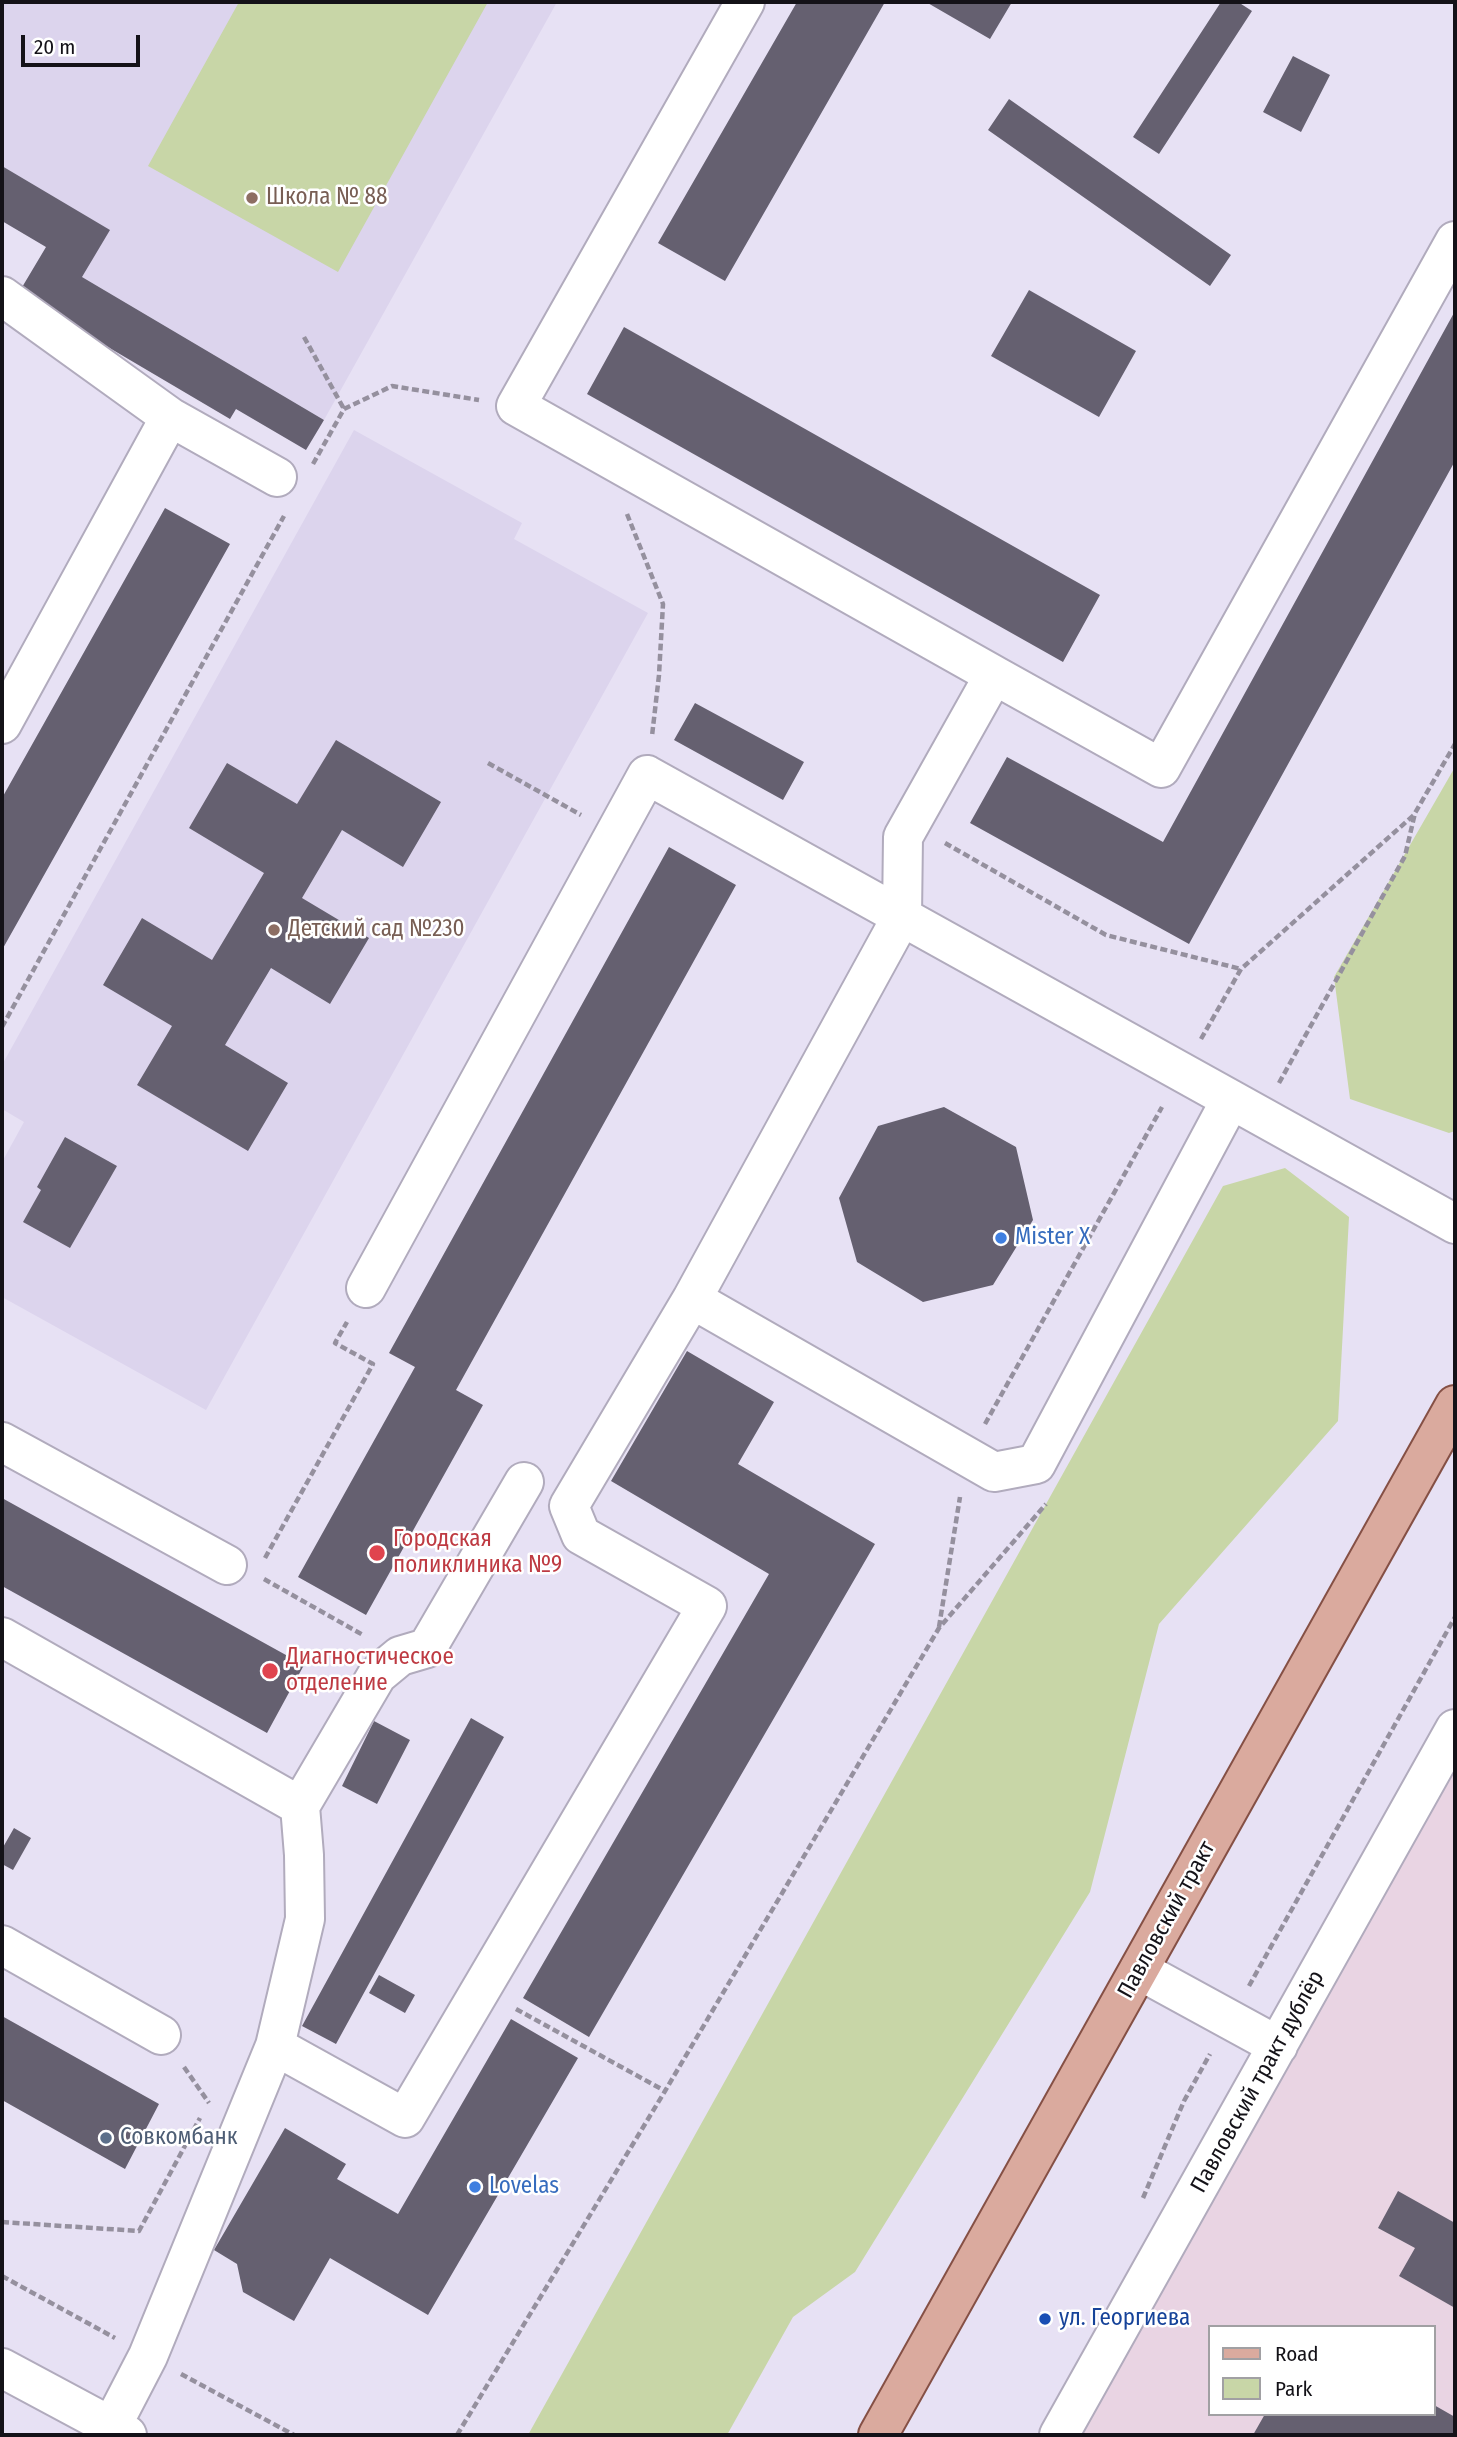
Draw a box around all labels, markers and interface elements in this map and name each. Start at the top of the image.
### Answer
scale bar [24,21,144,65]
text: 20 m [34,34,75,60]
place label: Школа № 88 [266,184,387,212]
marker: Школа № 88 [244,190,260,206]
place label: Детский сад №230 [288,916,465,944]
marker: Детский сад №230 [266,922,282,938]
place label: Mister X [1015,1224,1090,1252]
marker: Mister X [993,1230,1009,1246]
place label: Городская поликлиника №9 [393,1526,562,1580]
marker: Городская поликлиника №9 [367,1543,387,1563]
place label: Диагностическое отделение [286,1644,454,1698]
marker: Диагностическое отделение [260,1661,280,1681]
street label: Павловский тракт [1112,1837,1222,2003]
street label: Павловский тракт дублёр [1185,1966,1331,2198]
place label: Совкомбанк [120,2124,238,2152]
marker: Совкомбанк [98,2130,114,2146]
place label: Lovelas [489,2173,559,2201]
marker: Lovelas [467,2179,483,2195]
place label: ул. Георгиева [1059,2305,1190,2333]
marker: ул. Георгиева [1037,2311,1053,2327]
legend [1208,2325,1436,2416]
text: Road [1275,2341,1319,2367]
text: Park [1275,2376,1312,2402]

